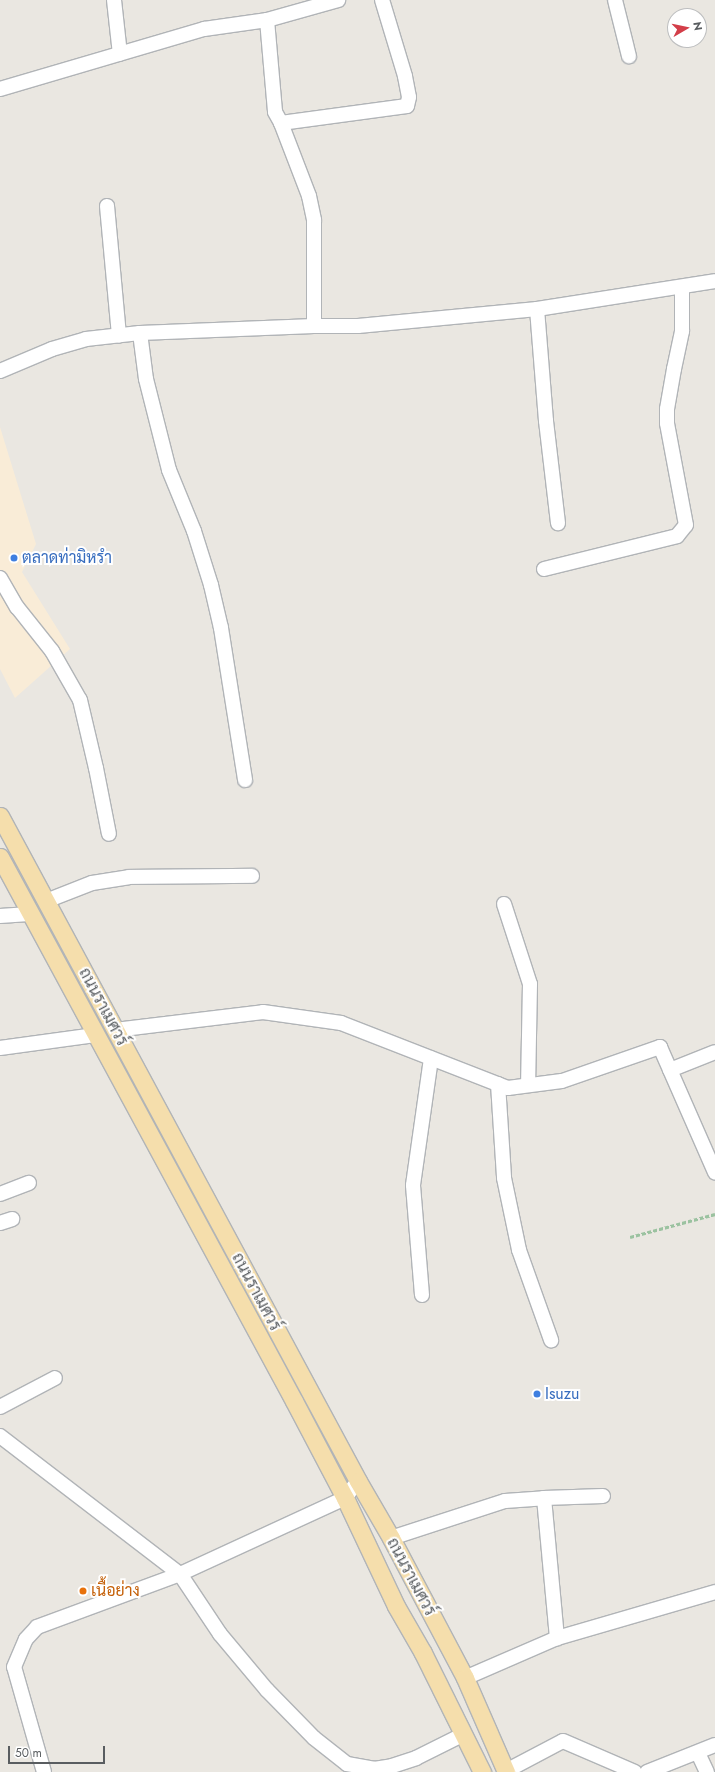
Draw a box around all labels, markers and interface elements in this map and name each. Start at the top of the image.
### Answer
north arrow [667,8,707,48]
text: N [689,21,706,32]
place label: ตลาดท่ามิหรำ [22,548,112,568]
marker: ตลาดท่ามิหรำ [9,553,19,563]
street label: ถนนราเมศวร์ [74,965,132,1049]
street label: ถนนราเมศวร์ [227,1250,285,1334]
place label: Isuzu [545,1384,579,1404]
marker: Isuzu [532,1389,542,1399]
street label: ถนนราเมศวร์ [382,1535,440,1619]
place label: เนื้อย่าง [91,1581,140,1601]
marker: เนื้อย่าง [78,1586,88,1596]
scale bar [10,1738,107,1764]
text: 50 m [15,1744,42,1762]

